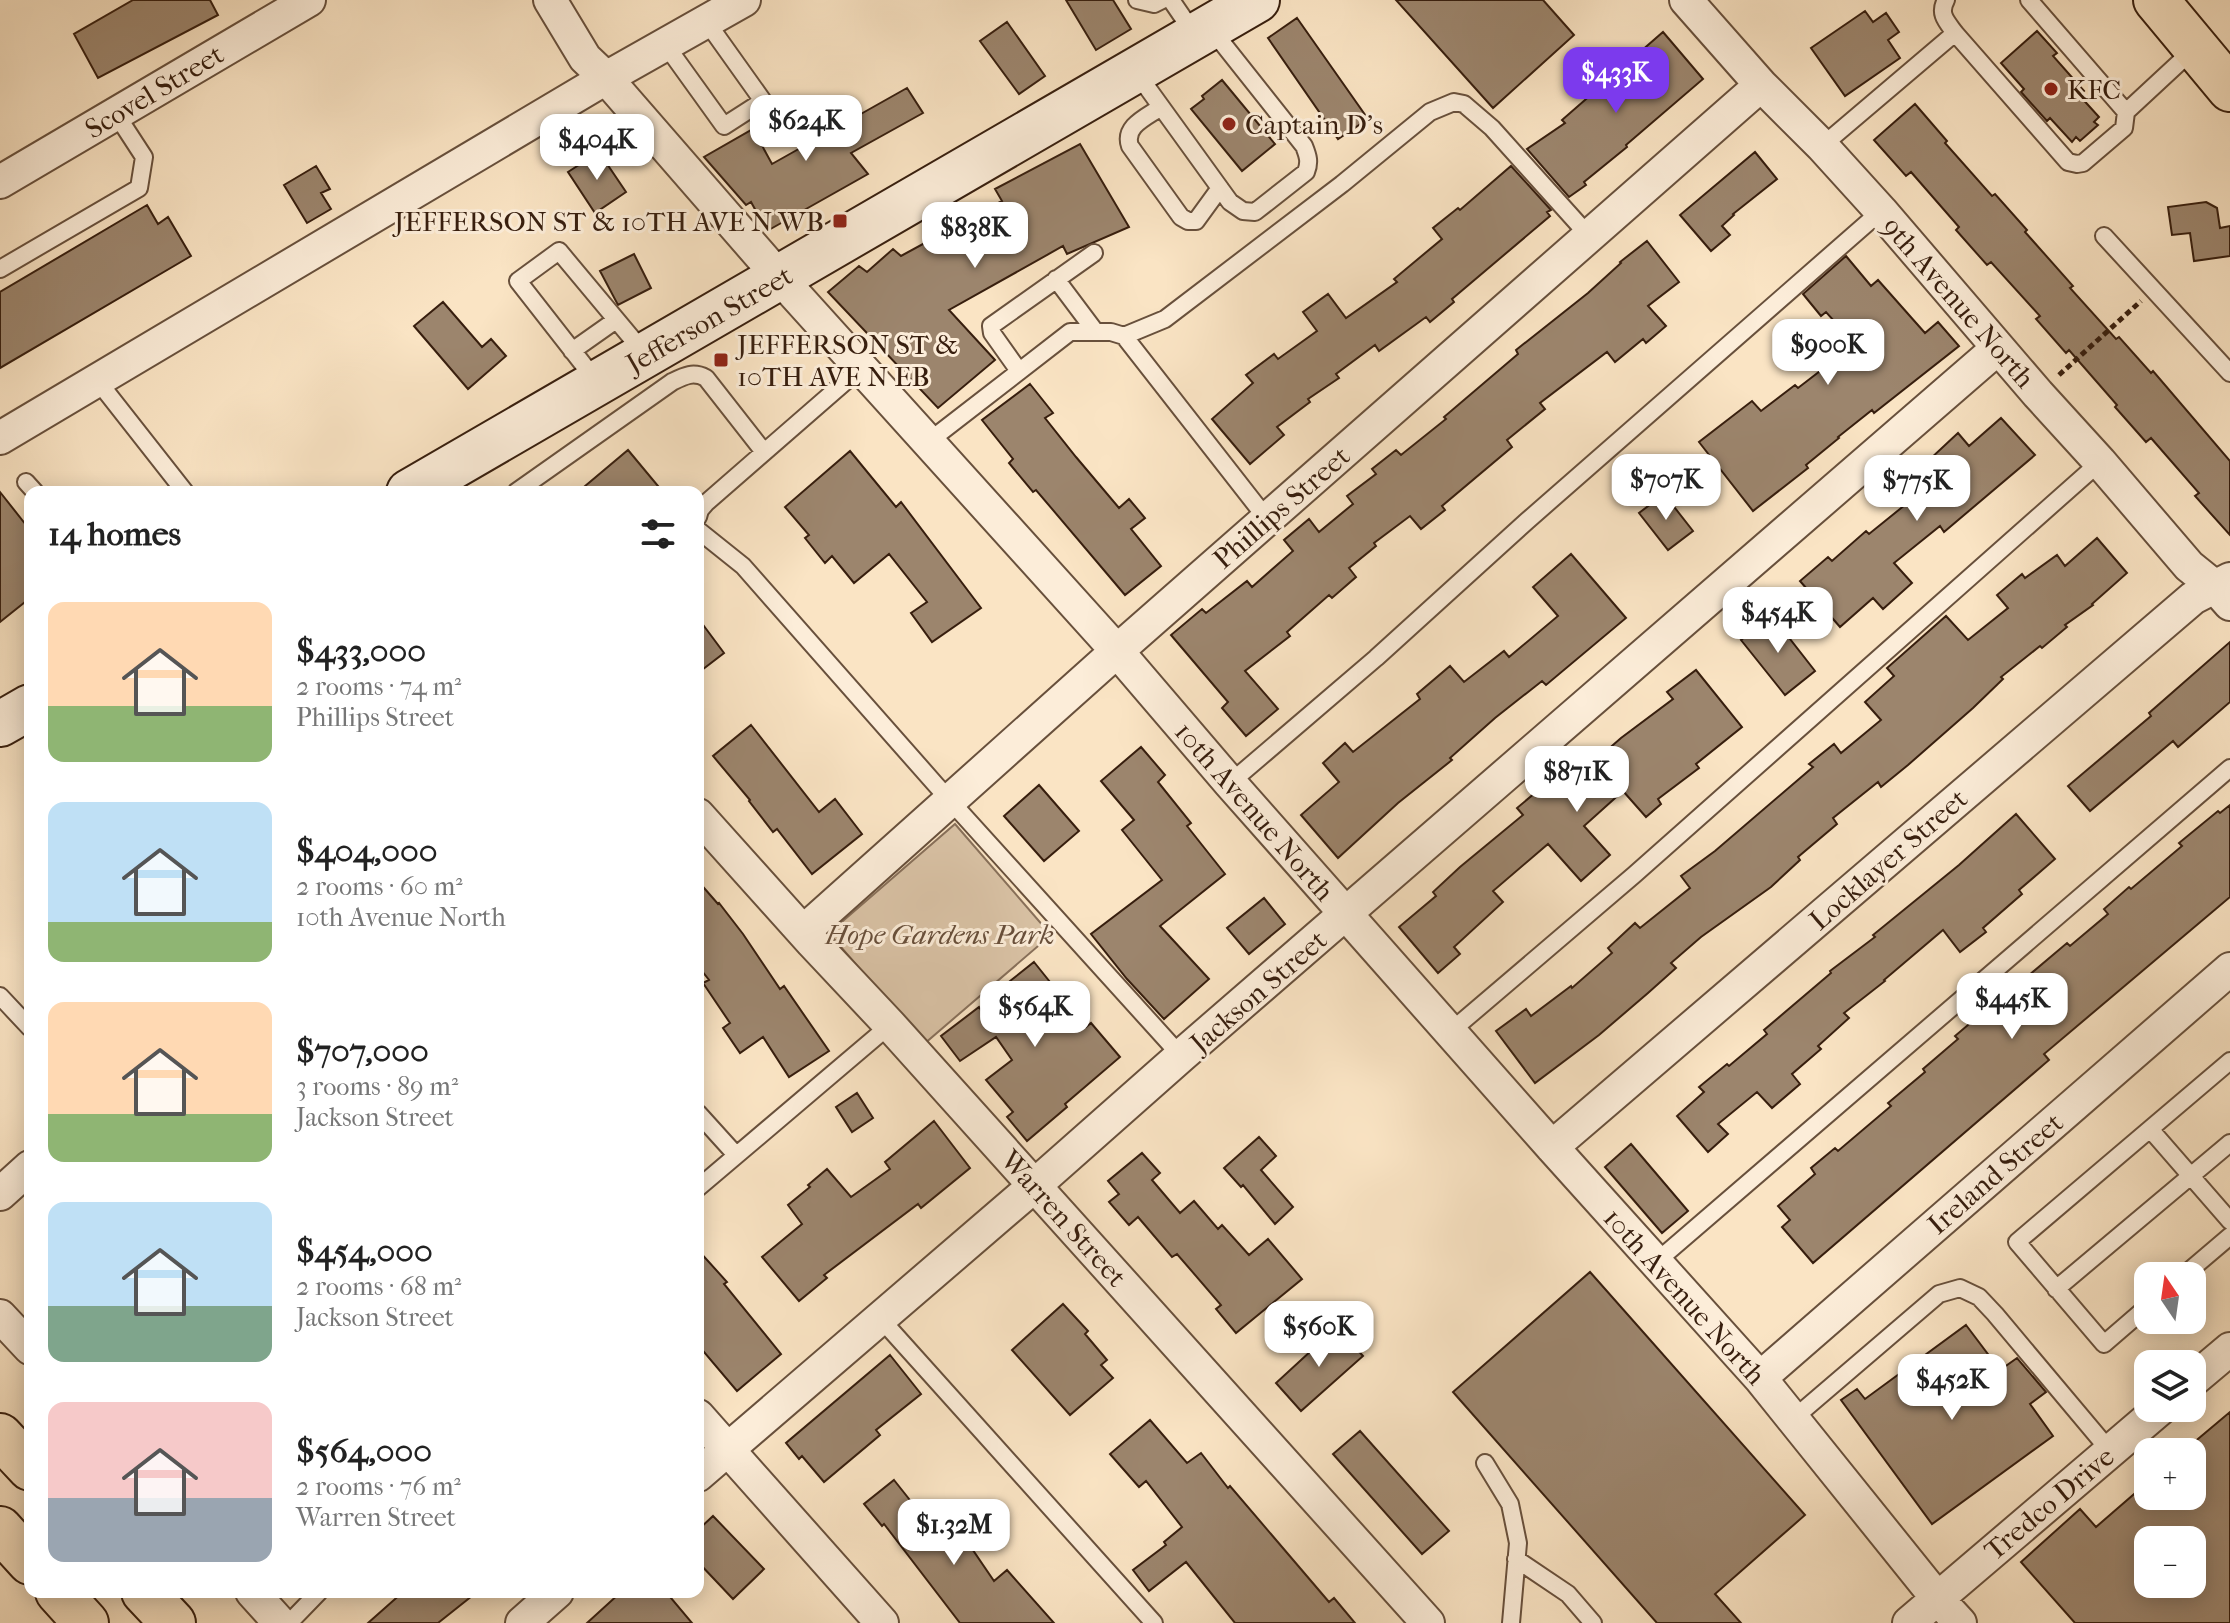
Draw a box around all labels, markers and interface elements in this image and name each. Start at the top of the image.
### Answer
street label: Scovel Street [79,37,229,146]
pin: $433K [1560,47,1672,115]
text: $433K [1581,57,1651,88]
place label: KFC [2067,73,2121,106]
marker: KFC [2042,80,2060,98]
pin: $624K [750,95,862,163]
text: $624K [768,105,844,136]
place label: Captain D's [1245,108,1383,141]
pin: $404K [541,114,653,182]
marker: Captain D's [1220,115,1238,133]
text: $404K [558,124,636,155]
pin: $838K [919,202,1031,270]
place label: JEFFERSON ST & 10TH AVE N WB [392,205,824,238]
street label: 9th Avenue North [1876,210,2042,395]
marker: JEFFERSON ST & 10TH AVE N WB [831,212,849,230]
text: $838K [940,212,1010,243]
street label: Jefferson Street [618,259,798,381]
pin: $900K [1772,319,1884,387]
place label: JEFFERSON ST & 10TH AVE N EB [735,328,958,393]
text: $900K [1790,329,1866,360]
marker: JEFFERSON ST & 10TH AVE N EB [712,351,730,369]
street label: Phillips Street [1206,439,1356,576]
pin: $707K [1610,454,1722,522]
pin: $775K [1861,455,1973,523]
text: $707K [1630,464,1702,495]
text: $775K [1882,465,1952,496]
icon: filters [636,512,680,556]
text: 14 homes [48,514,181,554]
pin: $454K [1722,587,1834,655]
text: $454K [1741,597,1815,628]
text: $433,000 [296,631,426,671]
icon: home [112,634,208,730]
text: 2 rooms · 74 m² [296,671,461,702]
text: Phillips Street [296,702,454,733]
street label: 10th Avenue North [1168,715,1341,908]
pin: $871K [1521,746,1633,814]
text: $871K [1543,756,1611,787]
street label: Locklayer Street [1803,782,1974,937]
text: $404,000 [296,831,437,871]
icon: home [112,834,208,930]
text: 2 rooms · 60 m² [296,871,463,902]
text: 10th Avenue North [296,902,506,933]
park label: Hope Gardens Park [825,918,1054,951]
street label: Jackson Street [1182,923,1333,1061]
pin: $445K [1956,973,2068,1041]
pin: $564K [979,981,1091,1049]
text: $445K [1975,983,2049,1014]
text: $564K [998,991,1072,1022]
text: $707,000 [296,1031,429,1071]
icon: home [112,1034,208,1130]
text: 3 rooms · 89 m² [296,1071,458,1102]
text: Jackson Street [296,1102,454,1133]
street label: Ireland Street [1921,1106,2070,1241]
street label: Warren Street [993,1143,1133,1293]
street label: 10th Avenue North [1597,1201,1773,1392]
text: $454,000 [296,1231,433,1271]
icon: home [112,1234,208,1330]
north arrow [2134,1262,2206,1334]
map controls [2134,1262,2206,1598]
text: 2 rooms · 68 m² [296,1271,461,1302]
pin: $560K [1263,1301,1375,1369]
text: Jackson Street [296,1302,454,1333]
text: $560K [1283,1311,1355,1342]
button: layers [2134,1350,2206,1422]
pin: $452K [1896,1354,2008,1422]
text: $452K [1916,1364,1988,1395]
text: $564,000 [296,1431,432,1471]
icon: home [112,1434,208,1530]
button: + [2134,1438,2206,1510]
street label: Tredco Drive [1978,1440,2121,1567]
text: 2 rooms · 76 m² [296,1471,461,1502]
pin: $1.32M [889,1499,1019,1567]
text: Warren Street [296,1502,456,1533]
text: $1.32M [916,1509,992,1540]
button: − [2134,1526,2206,1598]

